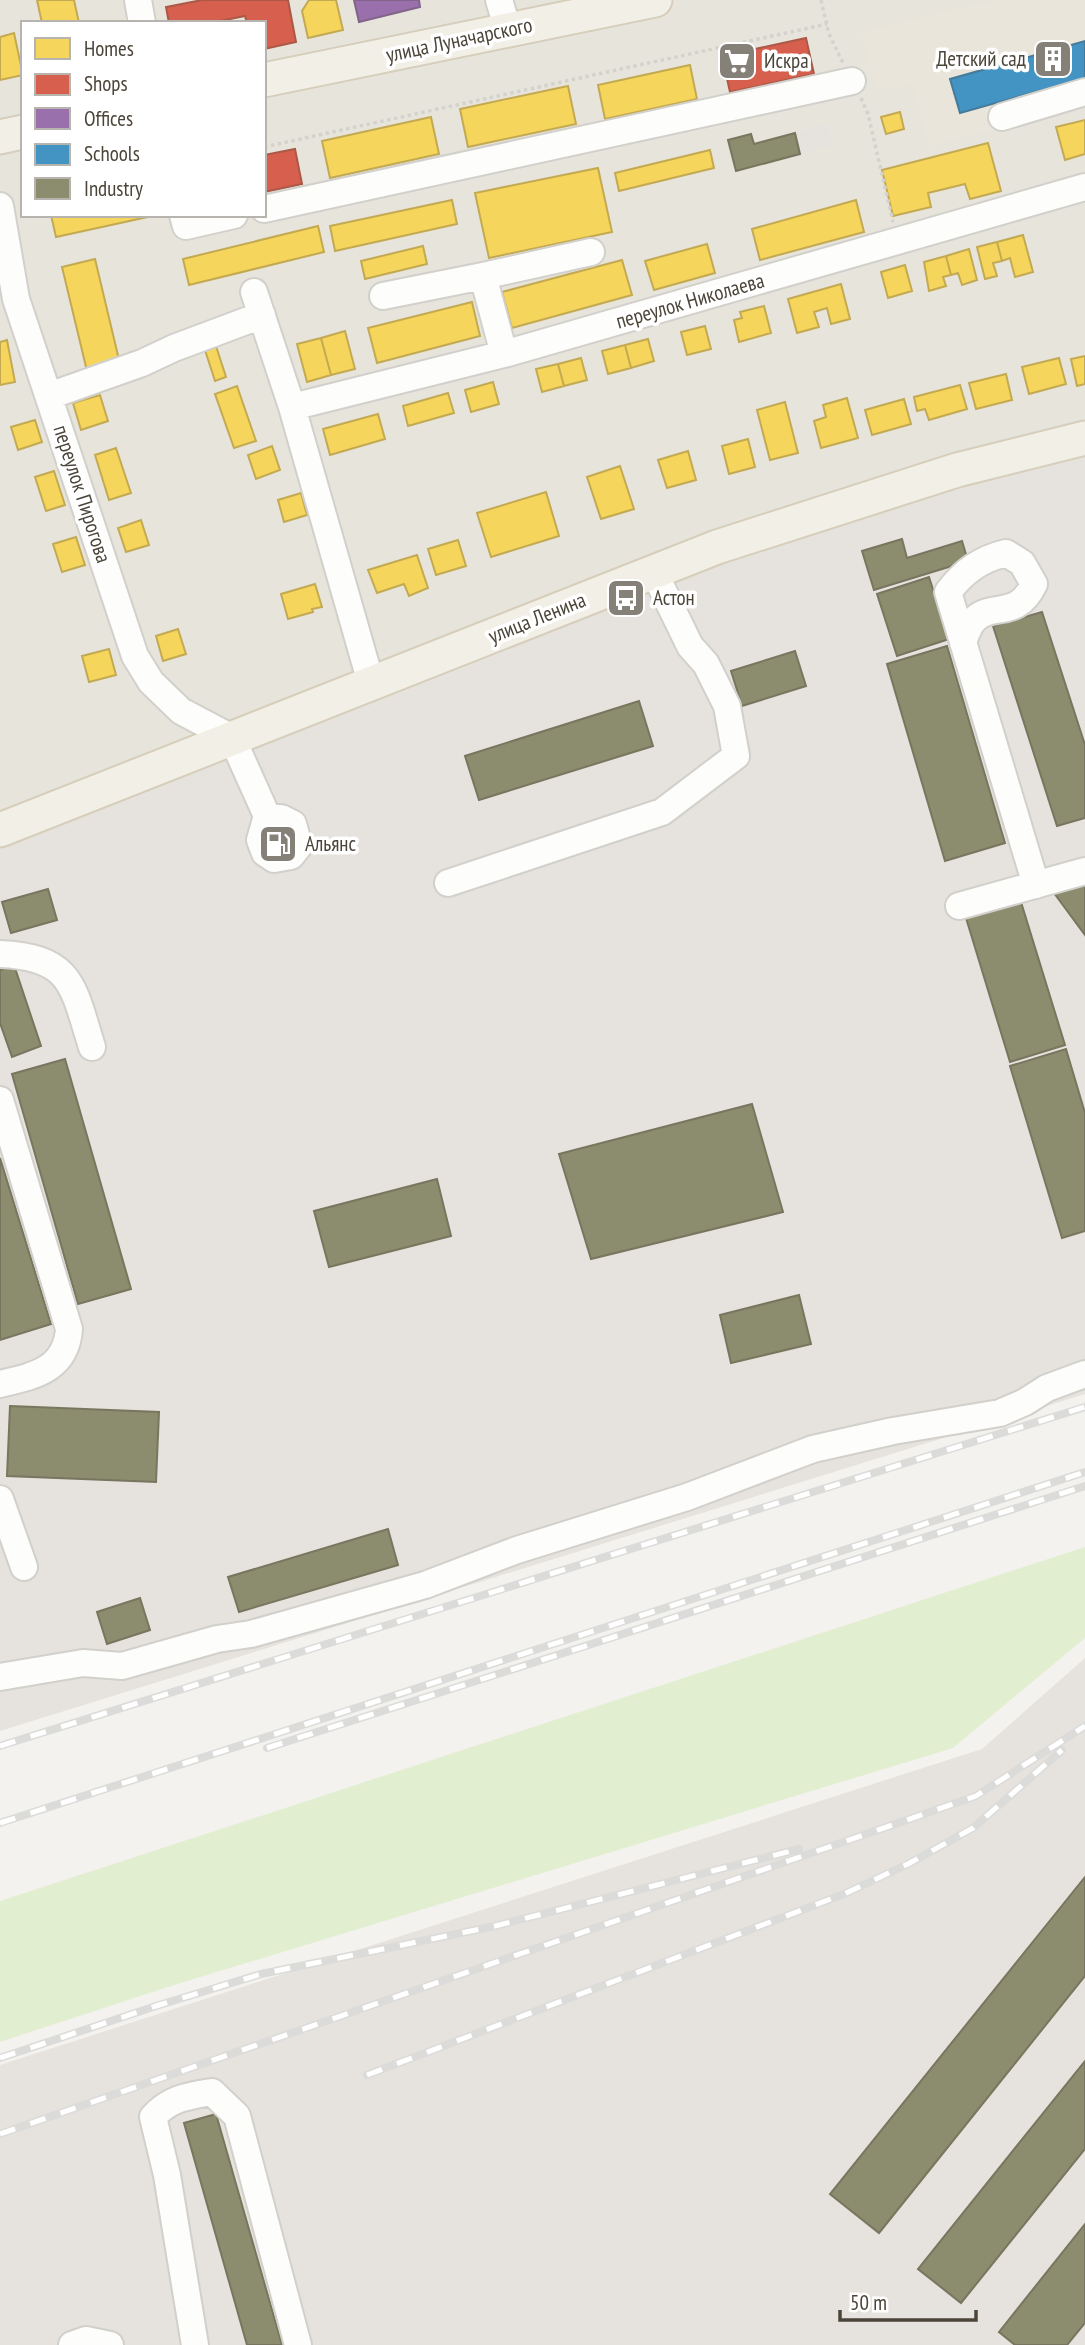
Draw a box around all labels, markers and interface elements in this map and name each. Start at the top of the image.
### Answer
street label: улица Луначарского [383,11,535,68]
legend [21,21,266,217]
text: Homes [84,35,134,62]
building icon: Детский сад [1032,38,1074,80]
supermarket icon: Искра [716,40,758,82]
place label: Детский сад [936,45,1026,72]
place label: Искра [764,47,809,74]
text: Shops [84,70,128,97]
text: Offices [84,105,133,132]
text: Schools [84,140,140,167]
text: Industry [84,175,143,202]
street label: переулок Николаева [613,266,767,335]
street label: переулок Пирогова [47,421,117,566]
bus stop icon: Астон [605,577,647,619]
place label: Астон [653,584,695,611]
street label: улица Ленина [484,586,589,649]
fuel station icon: Альянс [257,823,299,865]
place label: Альянс [305,830,356,857]
scale bar [840,2278,976,2322]
text: 50 m [850,2289,887,2316]

